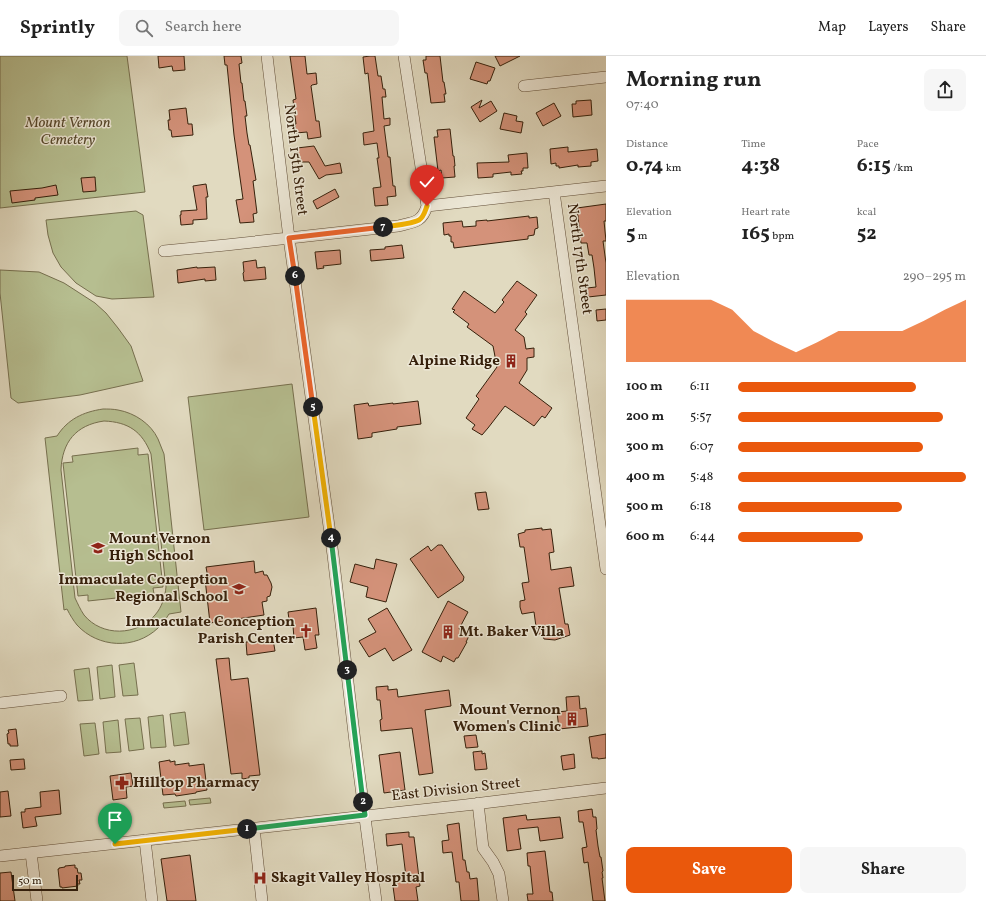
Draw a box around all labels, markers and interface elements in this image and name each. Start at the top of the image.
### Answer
search box [119,10,399,46]
text: Sprintly [20,15,95,41]
icon: search [133,17,155,39]
text: Search here [165,17,242,38]
text: Map [818,18,846,37]
text: Layers [868,18,908,37]
text: Share [930,18,966,37]
text: Morning run [626,65,761,96]
button: share [924,69,966,111]
text: 07:40 [626,96,659,114]
street label: North 15th Street [278,103,312,217]
park label: Mount Vernon Cemetery [25,113,111,151]
text: Distance [626,137,668,152]
text: Time [741,137,765,152]
text: Pace [857,137,879,152]
text: 0.74 [626,152,664,180]
text: 4:38 [741,152,780,180]
text: 6:15 [857,152,891,180]
text: km [664,161,681,176]
text: /km [891,161,913,176]
pin [410,165,444,206]
icon: check [416,171,438,193]
street label: North 17th Street [561,202,597,316]
text: Elevation [626,205,672,220]
text: Heart rate [741,205,790,220]
text: kcal [857,205,876,220]
pin: 7 [373,217,393,237]
text: 7 [380,219,386,234]
text: 5 [626,220,636,248]
text: 165 [741,220,770,248]
text: 52 [857,220,877,248]
text: m [636,229,648,244]
text: bpm [770,229,794,244]
pin: 6 [285,266,305,286]
text: 6 [292,268,298,283]
text: Elevation [626,268,680,286]
text: 290–295 m [903,268,966,286]
place label: Alpine Ridge [409,351,500,372]
building icon: Alpine Ridge [503,353,519,369]
text: 100 m [626,378,663,396]
text: 6:11 [690,378,710,396]
pin: 5 [303,397,323,417]
text: 5 [310,399,316,414]
text: 200 m [626,408,664,426]
text: 5:57 [690,408,712,426]
text: 300 m [626,438,664,456]
text: 6:07 [690,438,714,456]
text: 400 m [626,468,665,486]
text: 5:48 [690,468,713,486]
text: 500 m [626,498,663,516]
text: 6:18 [690,498,711,516]
pin: 4 [321,528,341,548]
text: 600 m [626,528,664,546]
text: 6:44 [690,528,715,546]
place label: Mount Vernon High School [109,529,211,567]
text: 4 [328,530,334,545]
school or university icon: Mount Vernon High School [90,540,106,556]
place label: Immaculate Conception Regional School [59,570,228,608]
school or university icon: Immaculate Conception Regional School [231,581,247,597]
place label: Immaculate Conception Parish Center [126,612,295,650]
place label: Mt. Baker Villa [459,622,564,643]
church icon: Immaculate Conception Parish Center [298,623,314,639]
building icon: Mt. Baker Villa [440,624,456,640]
pin: 3 [337,660,357,680]
text: 3 [344,662,350,677]
place label: Mount Vernon Women's Clinic [453,700,561,738]
building icon: Mount Vernon Women's Clinic [564,711,580,727]
place label: Hilltop Pharmacy [133,773,260,794]
street label: East Division Street [391,773,521,807]
pharmacy icon: Hilltop Pharmacy [114,775,130,791]
pin: 2 [353,792,373,812]
text: 2 [360,794,366,809]
pin [98,803,132,844]
icon: arrive [104,809,126,831]
pin: 1 [237,819,257,839]
text: 1 [245,821,249,836]
button: Save [626,847,792,893]
button: Share [800,847,966,893]
place label: Skagit Valley Hospital [271,868,425,889]
hospital icon: Skagit Valley Hospital [252,870,268,886]
scale bar [12,873,78,892]
text: 50 m [18,874,42,889]

